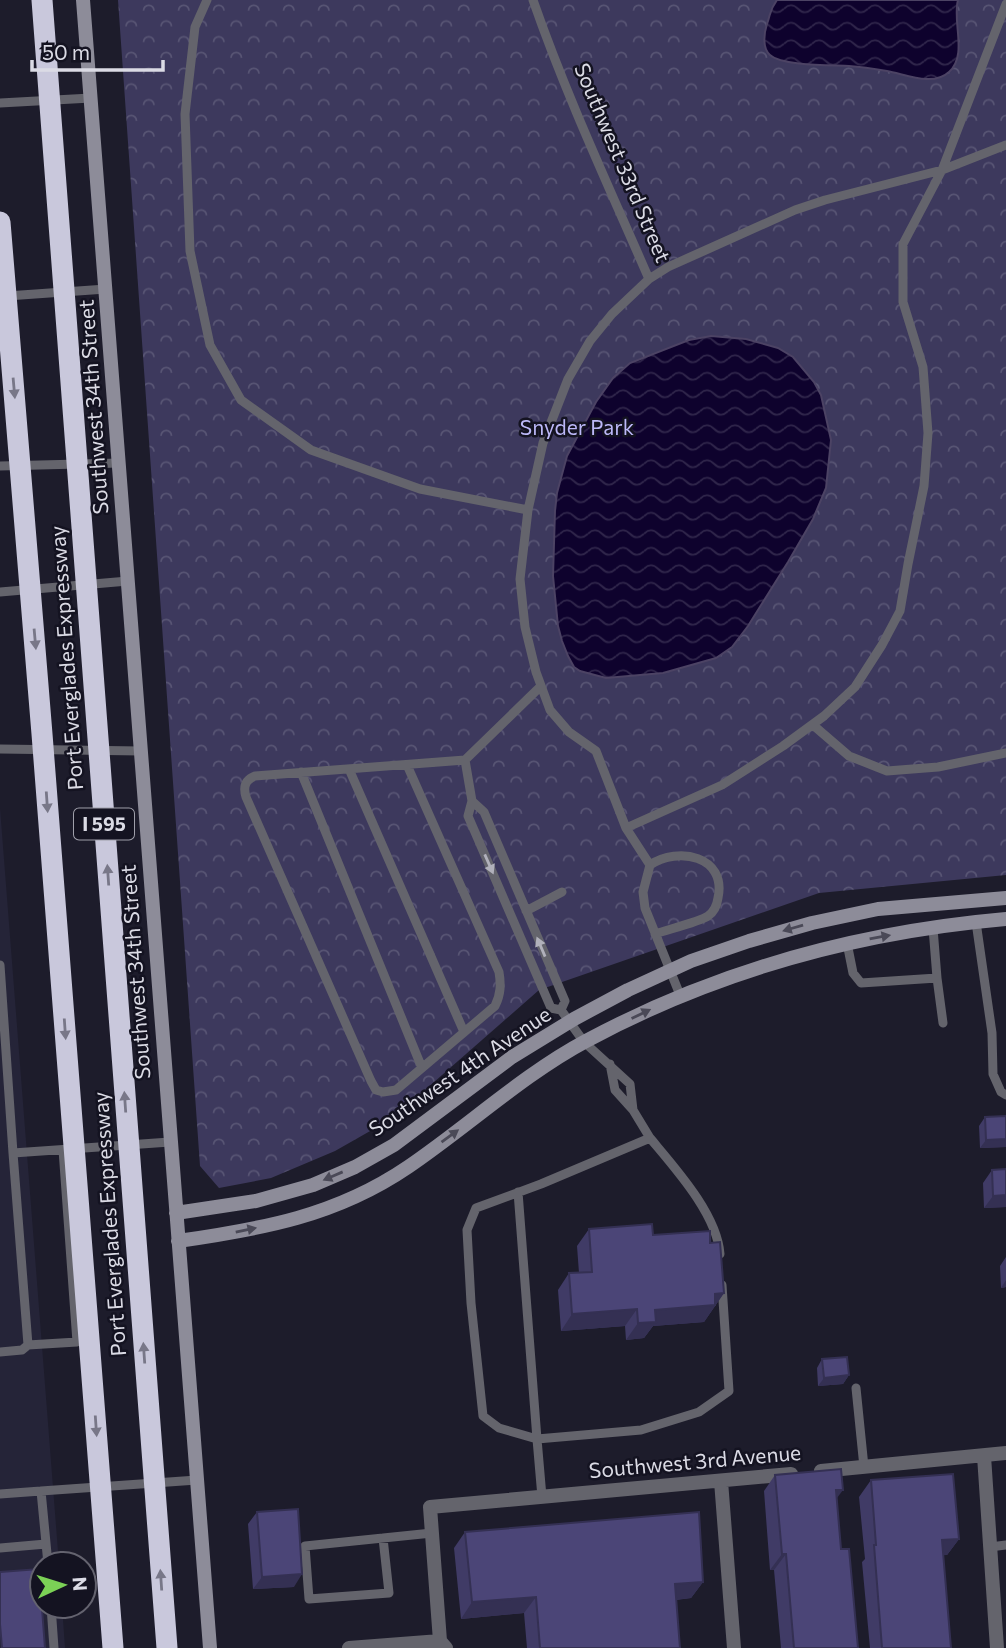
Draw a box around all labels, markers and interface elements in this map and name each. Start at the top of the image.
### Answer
scale bar [32,28,163,72]
text: 50 m [42,39,90,64]
street label: Southwest 33rd Street [570,59,677,266]
street label: Southwest 34th Street [73,299,112,515]
one-way arrow [9,377,20,399]
park label: Snyder Park [520,414,634,439]
street label: Port Everglades Expressway [44,525,87,791]
one-way arrow [30,628,41,650]
one-way arrow [42,791,53,813]
road number: I 595 [74,808,134,839]
one-way arrow [483,853,494,874]
one-way arrow [102,864,113,886]
street label: Southwest 34th Street [115,864,154,1080]
one-way arrow [783,924,804,934]
one-way arrow [869,931,891,942]
one-way arrow [536,936,547,957]
street label: Southwest 4th Avenue [363,1001,555,1141]
one-way arrow [631,1008,651,1019]
one-way arrow [60,1018,71,1040]
street label: Port Everglades Expressway [87,1091,130,1357]
one-way arrow [119,1091,130,1113]
one-way arrow [441,1130,459,1144]
one-way arrow [323,1170,343,1182]
one-way arrow [235,1225,257,1236]
one-way arrow [138,1342,149,1364]
one-way arrow [91,1416,102,1438]
street label: Southwest 3rd Avenue [588,1439,802,1482]
north arrow [28,1550,98,1620]
one-way arrow [156,1569,167,1591]
text: N [68,1576,92,1592]

